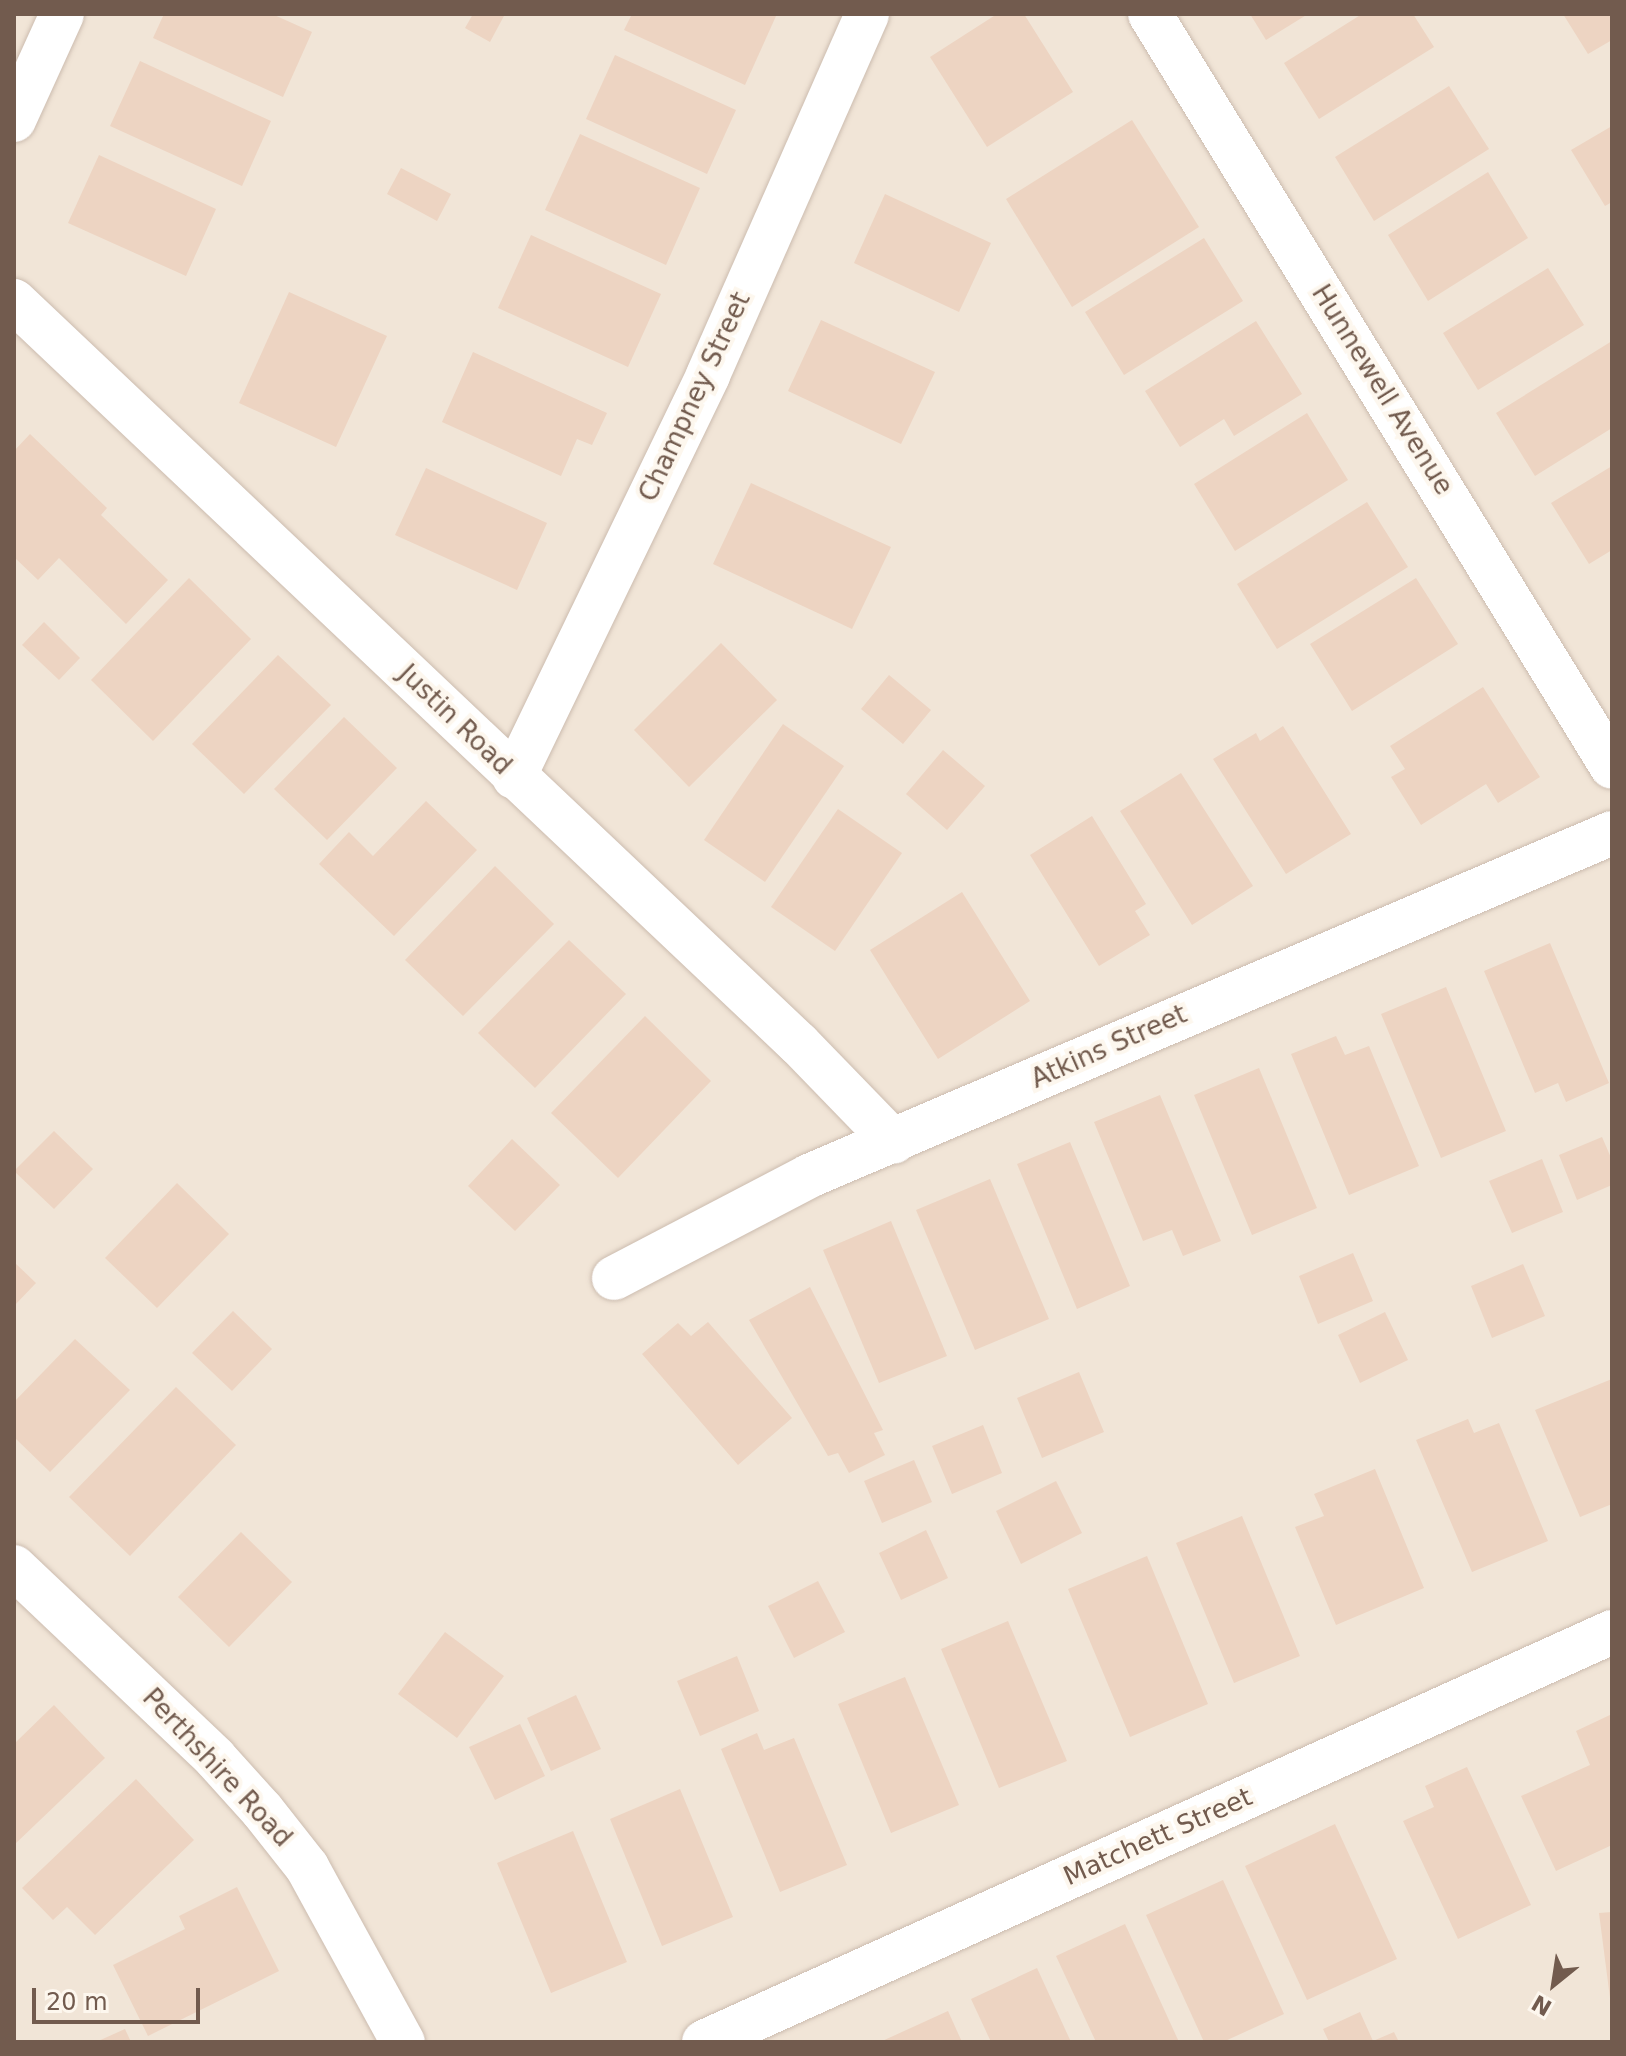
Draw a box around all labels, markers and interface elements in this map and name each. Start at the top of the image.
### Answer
street label: Hunnewell Avenue [1305,279,1459,501]
street label: Champney Street [633,287,757,507]
street label: Justin Road [392,658,518,782]
street label: Atkins Street [1026,999,1192,1095]
street label: Perthshire Road [136,1682,298,1854]
street label: Matchett Street [1059,1781,1257,1893]
north arrow [1514,1944,1594,2024]
scale bar [36,1972,204,2022]
text: 20 m [46,1988,108,2016]
text: N [1528,1990,1556,2021]

